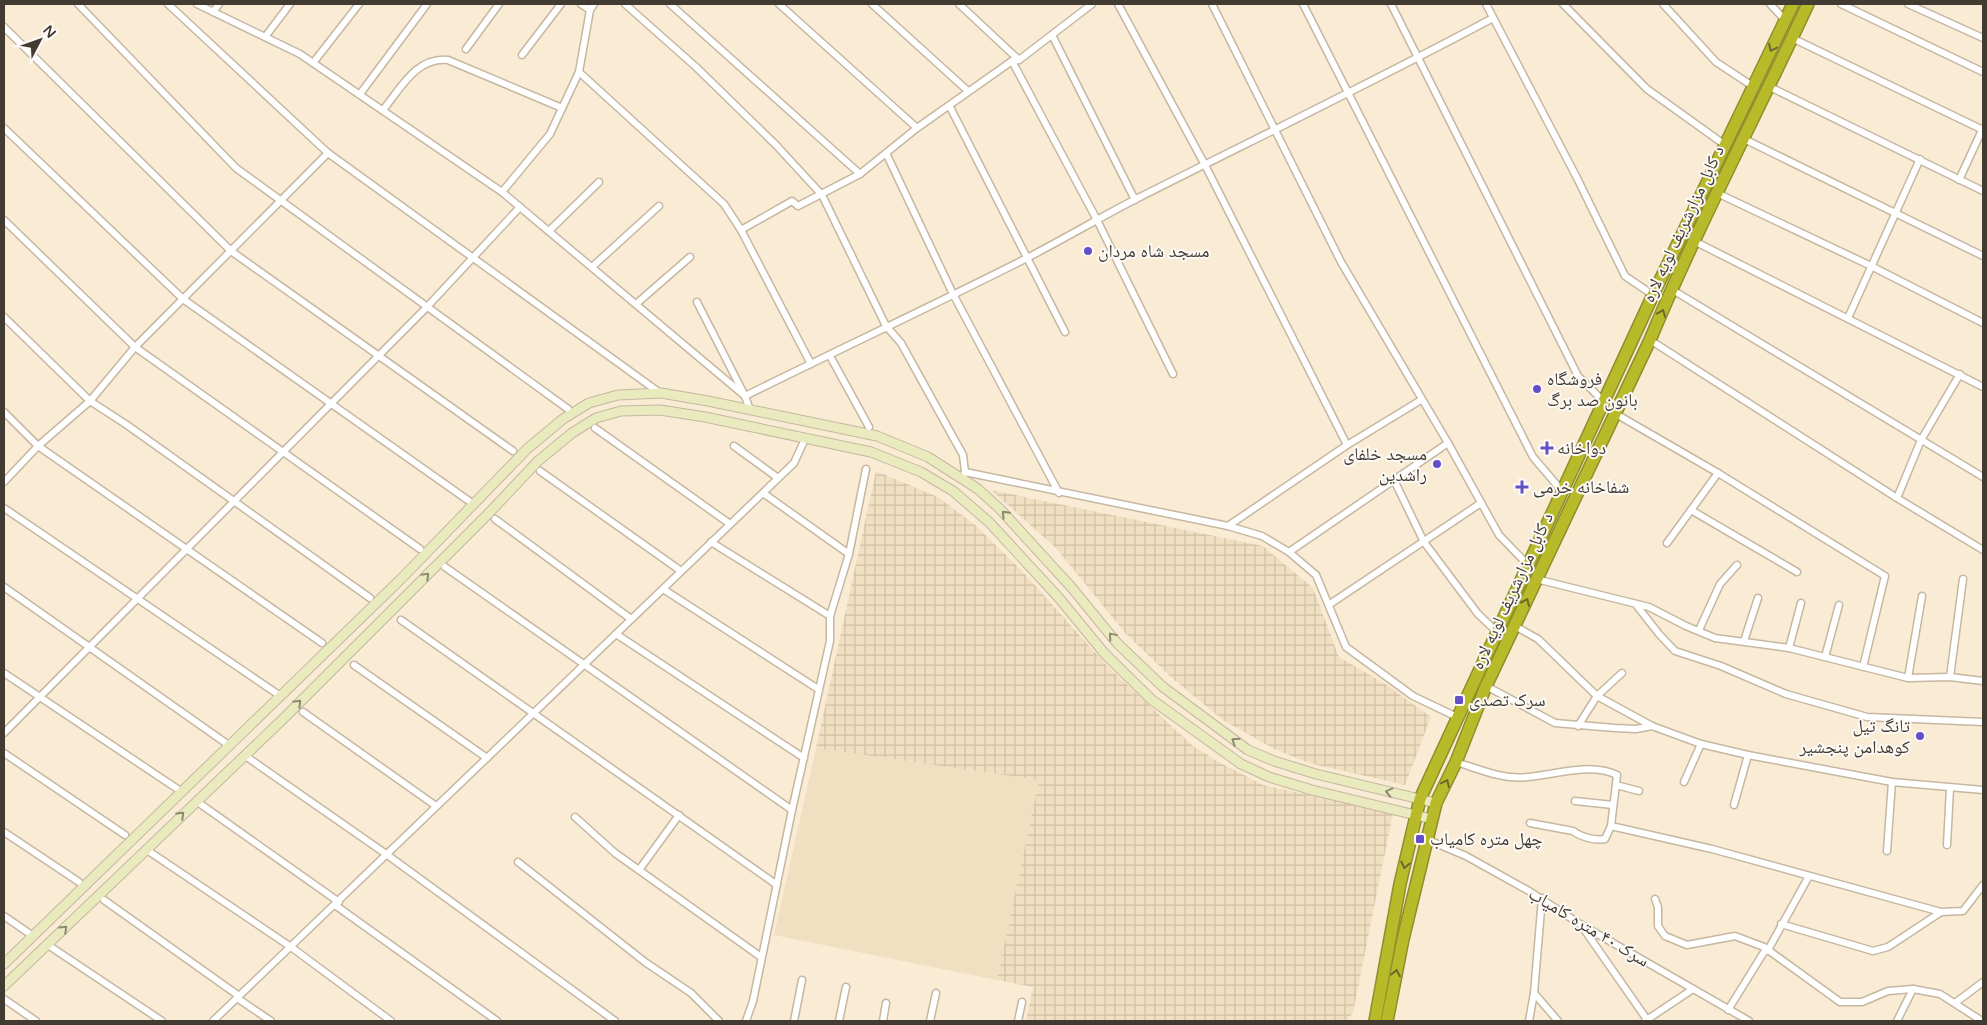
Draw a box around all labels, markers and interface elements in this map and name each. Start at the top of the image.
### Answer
north arrow [15,15,65,65]
text: N [39,22,60,42]
one-way arrow [1768,43,1778,52]
street label: د کابل مزارشریف لویه لاره [1637,142,1729,306]
place label: مسجد شاه مردان [1098,240,1210,262]
marker: مسجد شاه مردان [1082,245,1094,257]
one-way arrow [1655,309,1666,318]
place label: فروشگاه بانون صد برگ [1547,368,1638,411]
marker: فروشگاه بانون صد برگ [1531,383,1543,395]
place label: دواخانه [1557,437,1606,459]
marker: دواخانه [1541,442,1553,454]
place label: مسجد خلفای راشدین [1343,443,1427,486]
marker: مسجد خلفای راشدین [1431,458,1443,470]
place label: شفاخانه خرمی [1533,476,1629,498]
marker: شفاخانه خرمی [1515,480,1529,494]
street label: د کابل مزارشریف لویه لاره [1466,509,1558,673]
one-way arrow [1002,511,1011,520]
one-way arrow [420,573,429,582]
one-way arrow [1519,598,1530,607]
one-way arrow [1108,633,1117,642]
place label: سرک تصدی [1469,689,1546,711]
marker: سرک تصدی [1453,694,1465,706]
one-way arrow [293,700,302,709]
place label: تانگ تیل کوهدامن پنجشیر [1799,715,1911,758]
marker: تانگ تیل کوهدامن پنجشیر [1914,730,1926,742]
one-way arrow [1232,738,1241,747]
one-way arrow [1439,779,1450,788]
one-way arrow [1384,787,1393,798]
one-way arrow [175,812,184,821]
place label: چهل متره کامیاب [1430,828,1543,850]
marker: چهل متره کامیاب [1414,833,1426,845]
one-way arrow [1400,861,1410,870]
street label: سرک ۴۰ متره کامیاب [1525,882,1653,972]
one-way arrow [59,926,68,935]
one-way arrow [1390,969,1401,978]

